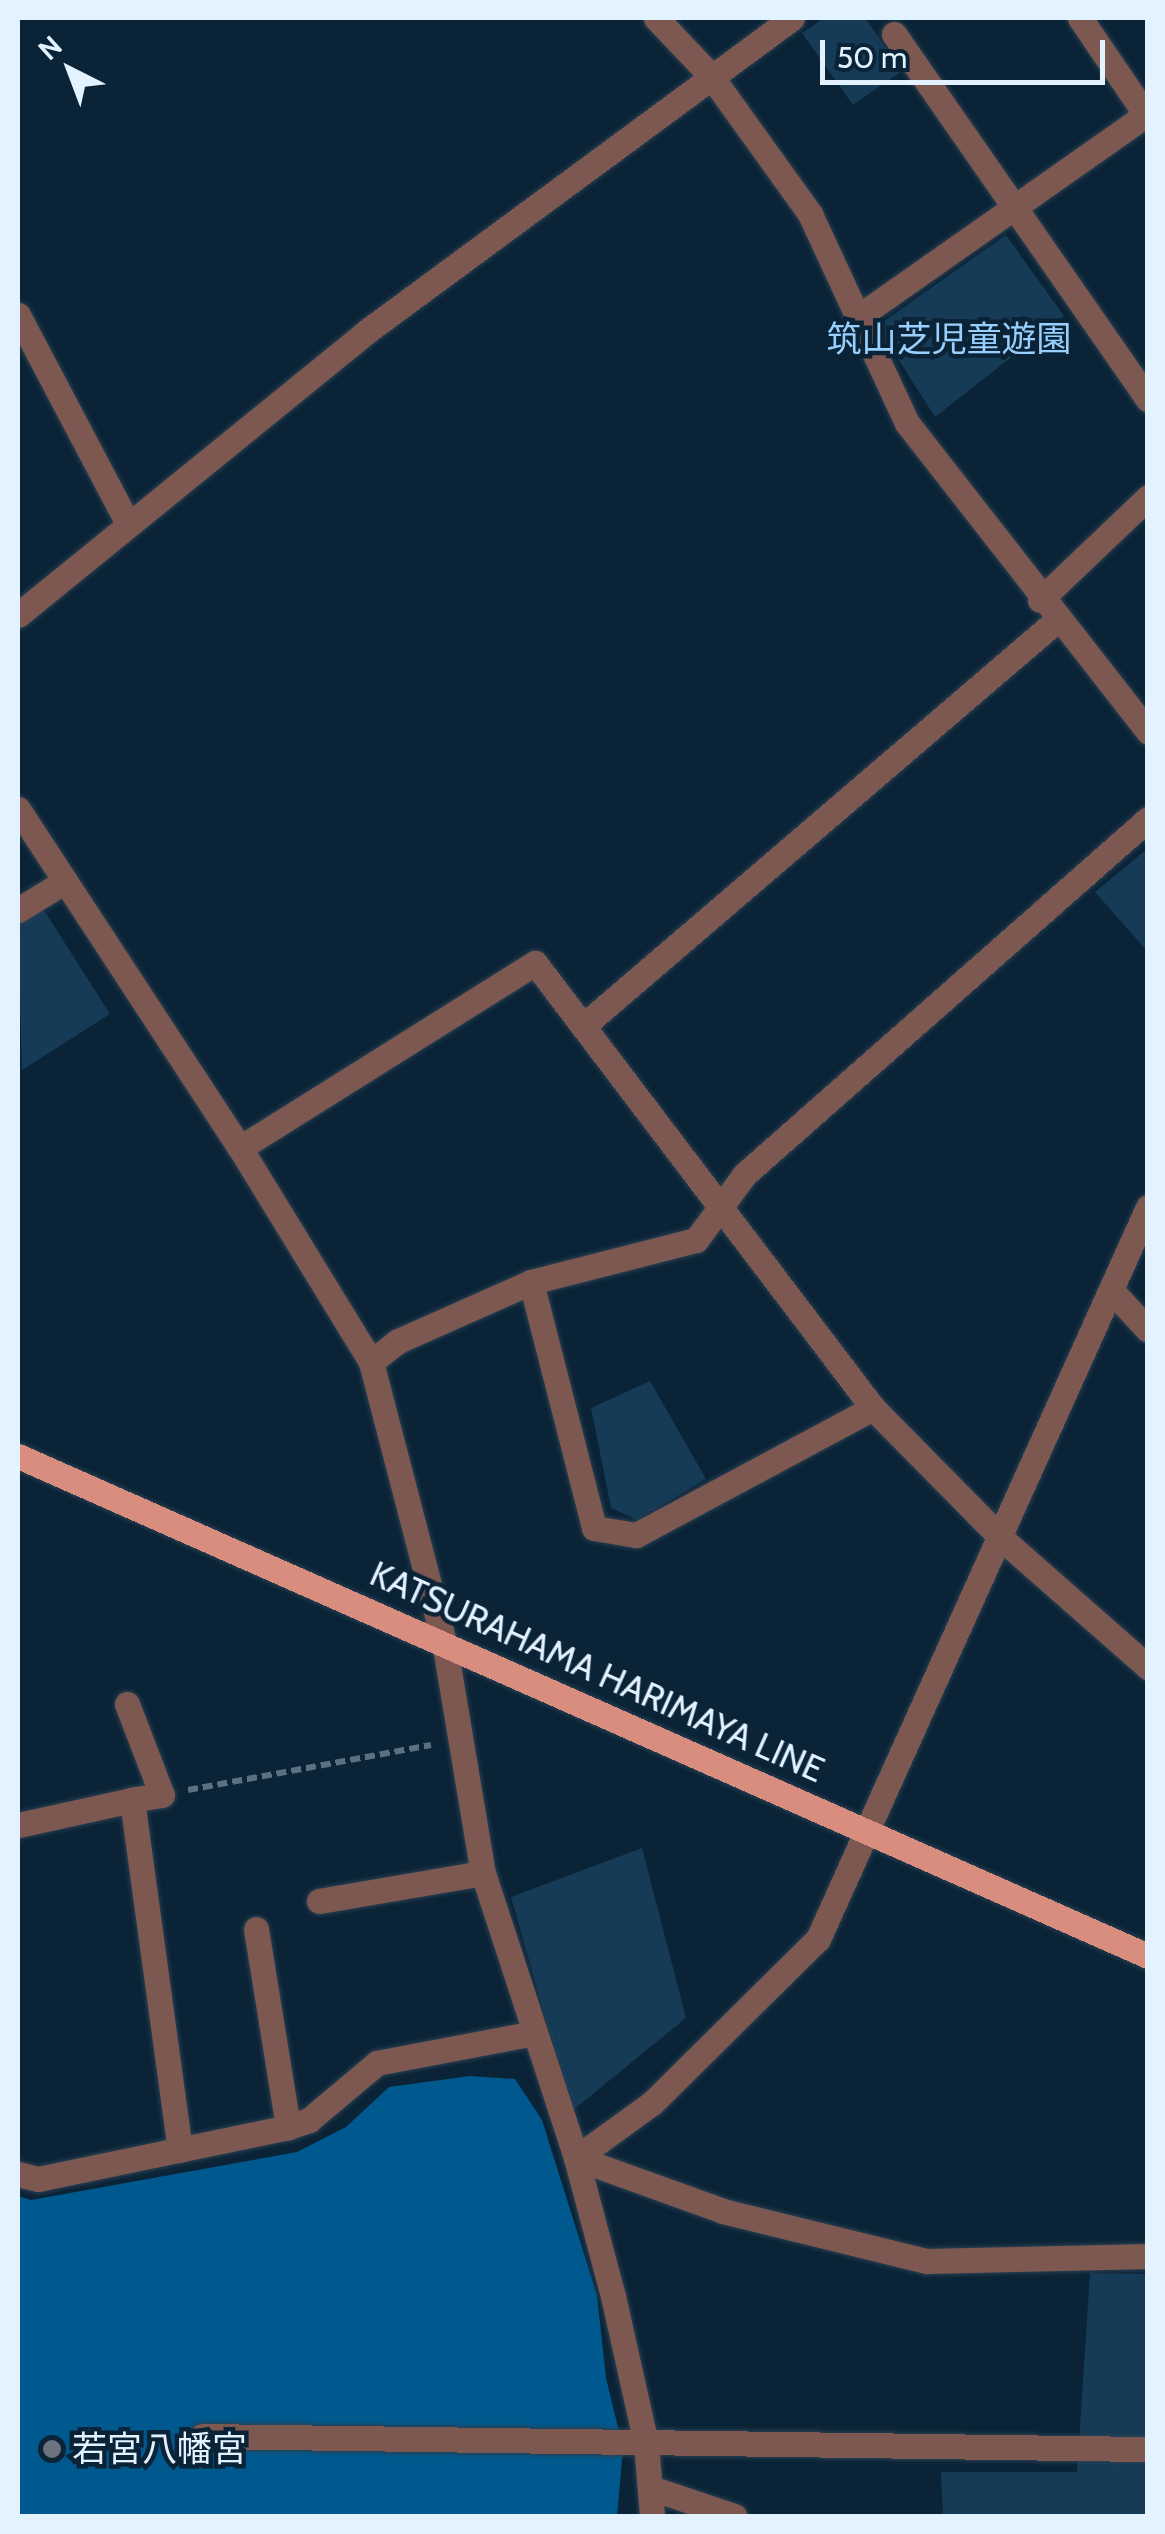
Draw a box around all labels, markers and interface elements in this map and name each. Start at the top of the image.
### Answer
north arrow [20,20,120,120]
scale bar [825,20,1110,82]
text: N [31,28,69,67]
text: 50 m [837,39,907,76]
park label: 筑山芝児童遊園 [827,318,1071,360]
street label: KATSURAHAMA HARIMAYA LINE [364,1553,830,1791]
place label: 若宮八幡宮 [72,2428,247,2470]
marker: 若宮八幡宮 [41,2438,63,2460]

